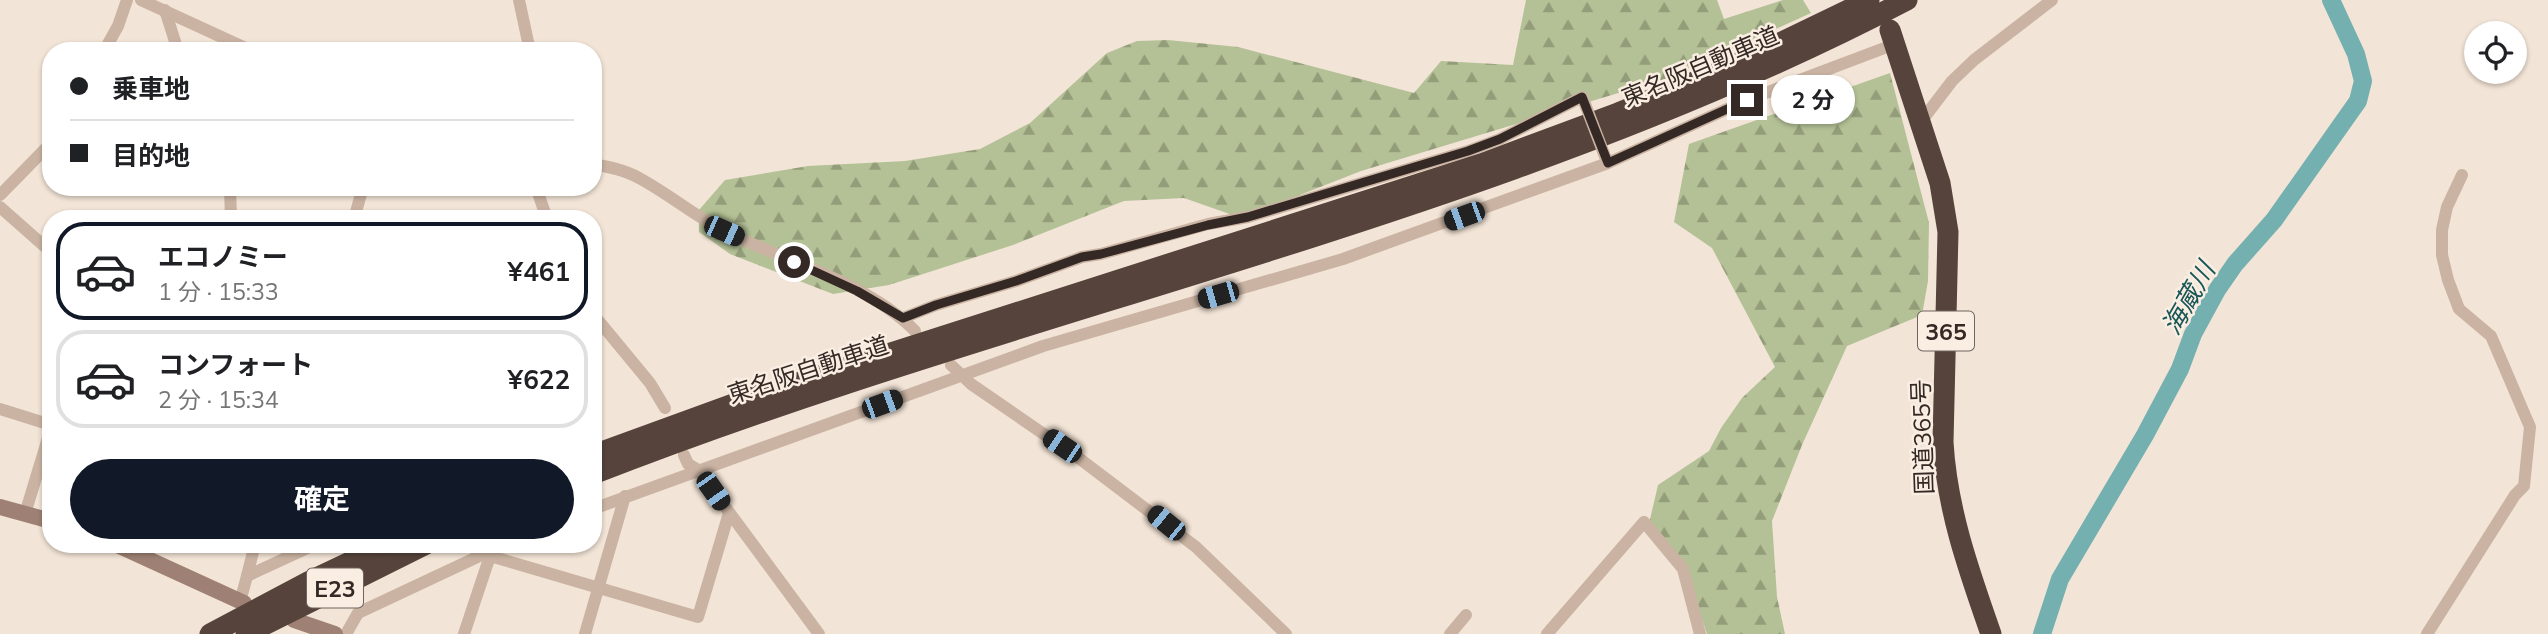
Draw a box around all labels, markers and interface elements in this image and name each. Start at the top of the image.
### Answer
street label: 東名阪自動車道 [1617,19,1783,113]
map controls [2464,21,2527,84]
button: locate [2464,21,2527,84]
text: 乗車地 [112,72,190,105]
callout: 2 分 [1772,76,1856,124]
route end [1731,84,1763,116]
text: 2 分 [1791,85,1835,114]
text: 目的地 [112,139,190,172]
car [1441,199,1488,233]
car [701,213,748,249]
icon: car [74,240,137,303]
text: エコノミー [158,240,288,273]
route start [778,246,810,278]
water label: 海蔵川 [2154,253,2223,340]
text: ¥461 [508,255,570,288]
text: 1 分 · 15:33 [158,277,279,306]
car [1195,279,1242,311]
road number: 365 [1918,312,1974,350]
street label: 東名阪自動車道 [723,329,893,409]
icon: car [74,348,137,411]
text: コンフォート [158,348,313,381]
text: ¥622 [508,363,570,396]
street label: 国道365号 [1905,379,1939,495]
text: 2 分 · 15:34 [158,385,279,414]
car [859,387,906,421]
car [1039,426,1086,466]
button: 確定 [70,459,574,539]
car [693,468,734,514]
car [1144,502,1189,544]
road number: E23 [307,568,363,608]

